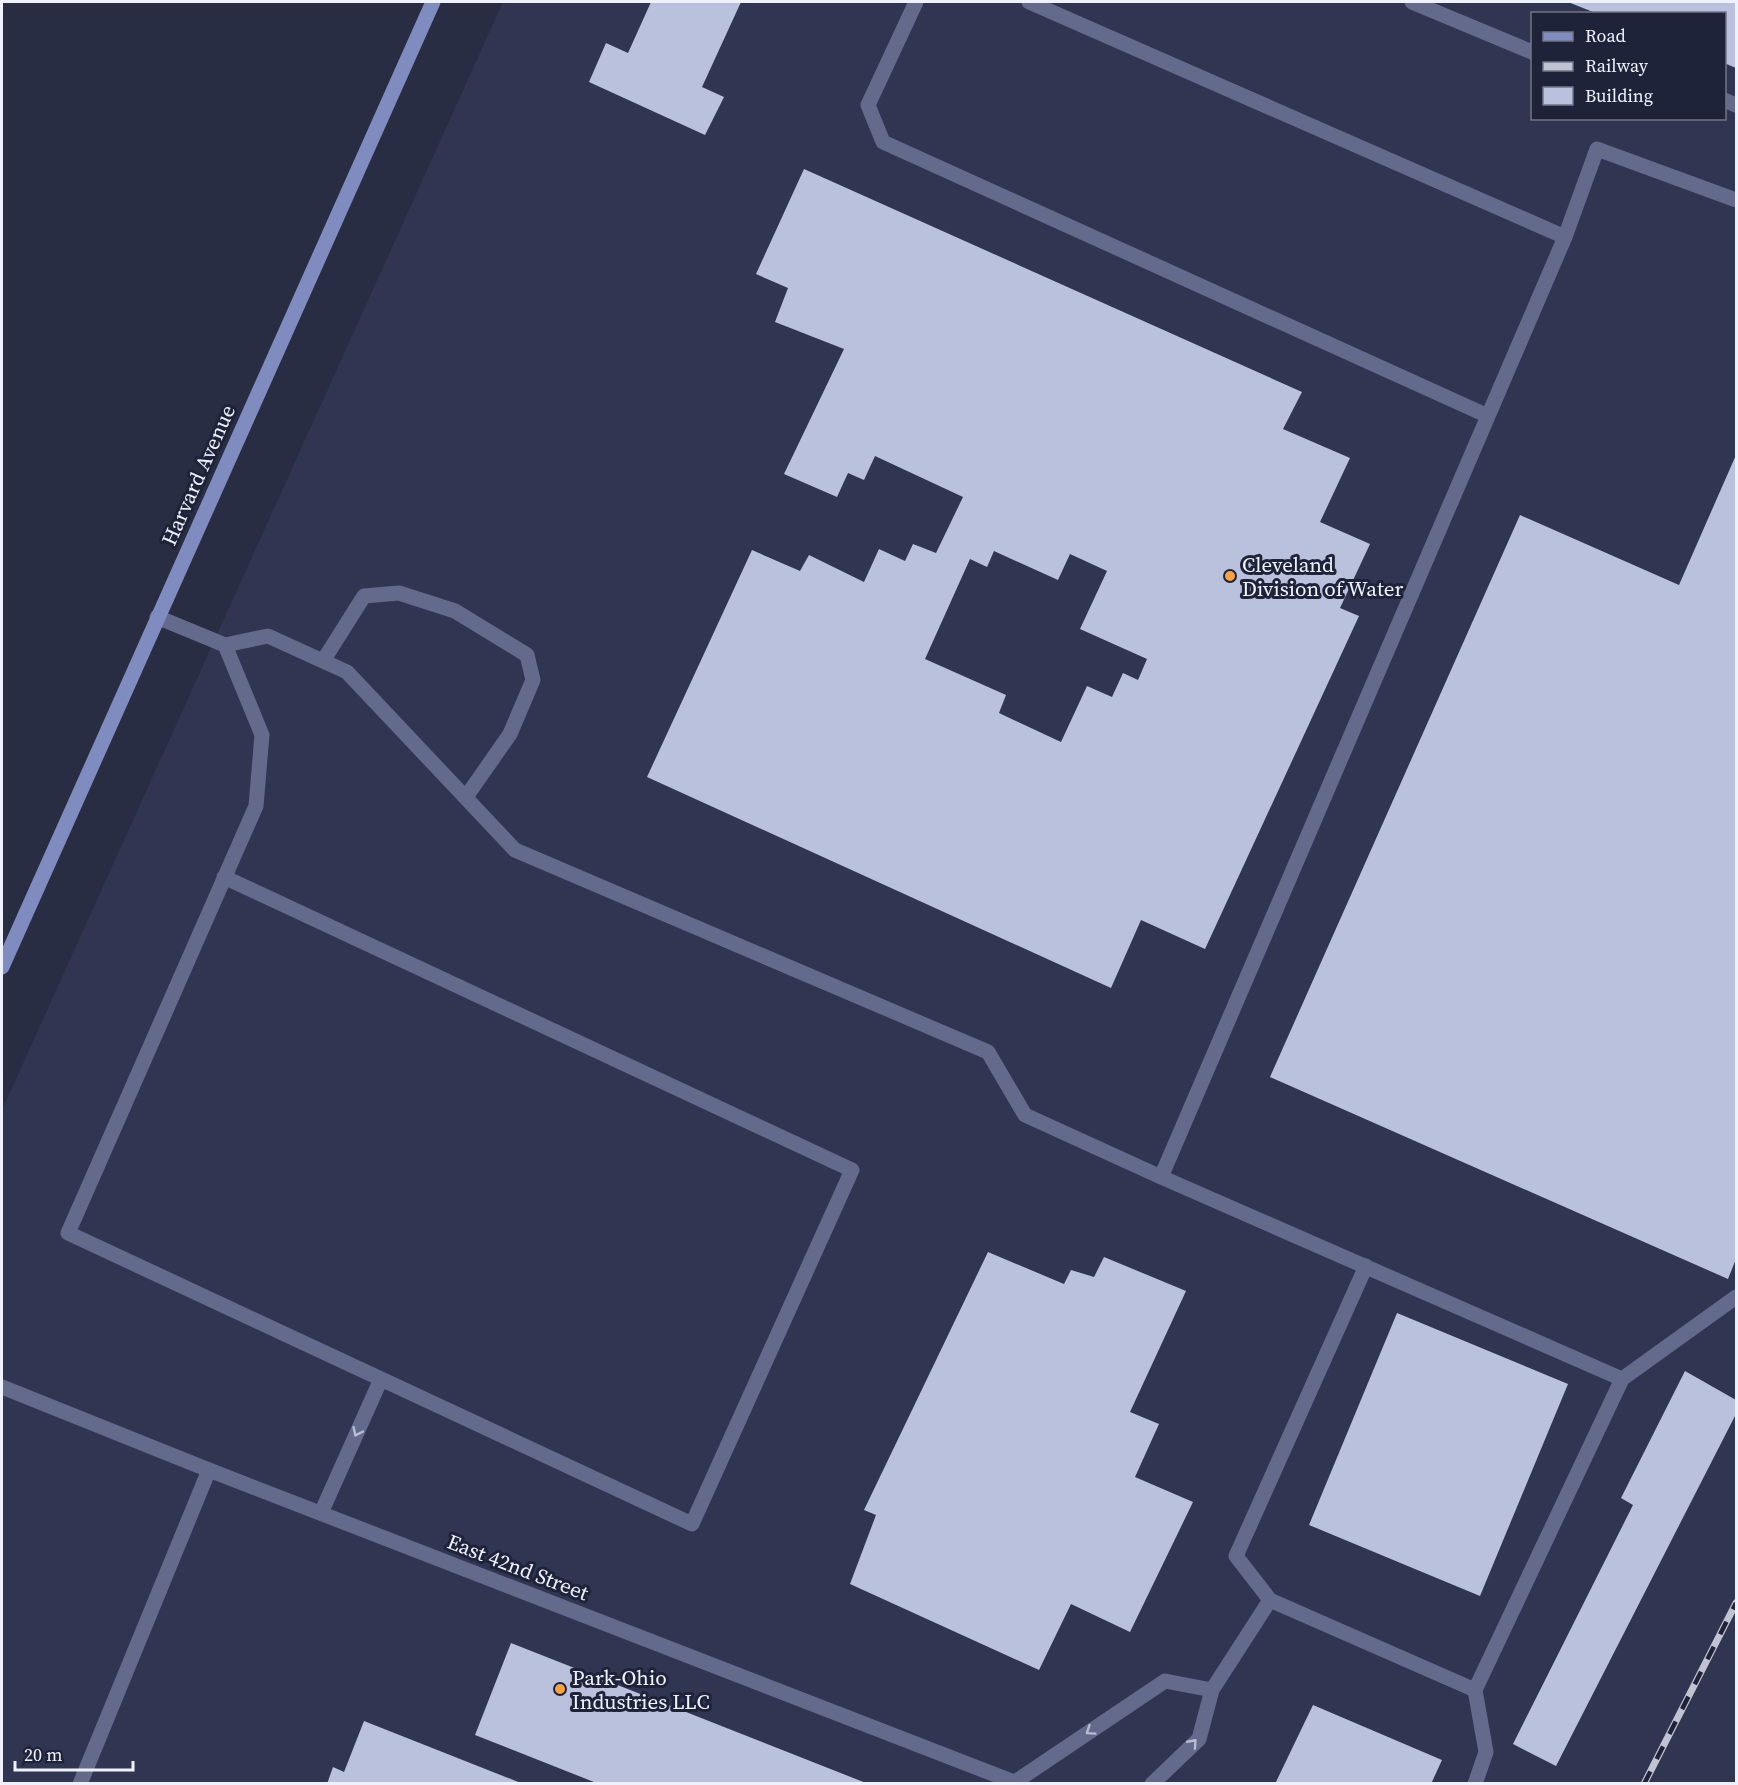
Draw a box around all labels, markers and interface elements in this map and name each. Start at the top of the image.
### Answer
legend [1531,12,1726,120]
text: Road [1585,23,1626,48]
text: Railway [1585,53,1649,78]
text: Building [1585,83,1653,108]
street label: Harvard Avenue [154,400,242,550]
place label: Cleveland Division of Water [1242,550,1403,603]
marker: Cleveland Division of Water [1223,569,1237,583]
one-way arrow [352,1425,364,1436]
street label: East 42nd Street [443,1527,593,1607]
place label: Park-Ohio Industries LLC [572,1663,710,1716]
marker: Park-Ohio Industries LLC [553,1682,567,1696]
one-way arrow [1086,1724,1097,1735]
scale bar [15,1734,134,1772]
one-way arrow [1186,1739,1197,1749]
text: 20 m [24,1742,62,1767]

